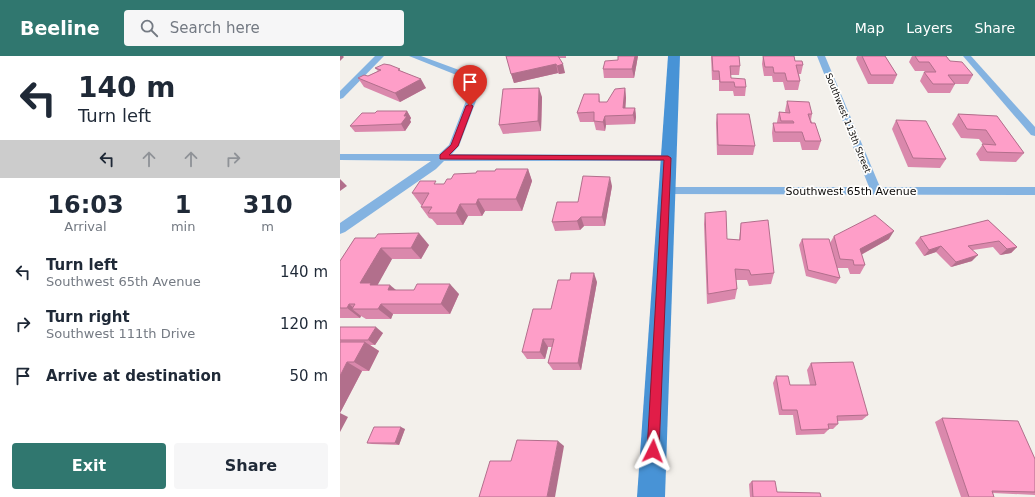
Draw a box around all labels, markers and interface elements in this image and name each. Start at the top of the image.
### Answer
search box [124,10,404,46]
text: Beeline [20,17,100,39]
icon: search [138,17,160,39]
text: Search here [170,19,260,37]
text: Map [855,20,884,36]
text: Layers [906,20,953,36]
text: Share [975,20,1015,36]
pin [453,65,487,106]
text: 140 m [78,71,175,104]
icon: arrive [459,71,481,93]
icon: left [12,72,64,124]
street label: Southwest 113th Street [823,72,873,175]
text: Turn left [78,105,151,126]
icon: left [96,148,118,170]
icon: ahead [138,148,160,170]
icon: ahead [180,148,202,170]
icon: right [222,148,244,170]
street label: Southwest 65th Avenue [786,185,917,198]
text: 16:03 [47,191,124,219]
text: 1 [175,191,191,219]
text: 310 [243,191,293,219]
text: Arrival [64,219,107,234]
text: min [171,219,195,234]
text: m [261,219,274,234]
text: Turn left [46,256,118,274]
icon: left [12,261,34,283]
text: 140 m [280,263,328,281]
text: Southwest 65th Avenue [46,274,201,289]
text: Turn right [46,308,130,326]
icon: right [12,313,34,335]
text: 120 m [280,315,328,333]
text: Southwest 111th Drive [46,326,195,341]
icon: arrive [12,365,34,387]
text: Arrive at destination [46,367,221,385]
text: 50 m [290,367,328,385]
position arrow [632,430,674,472]
button: Exit [12,443,166,489]
button: Share [174,443,328,489]

